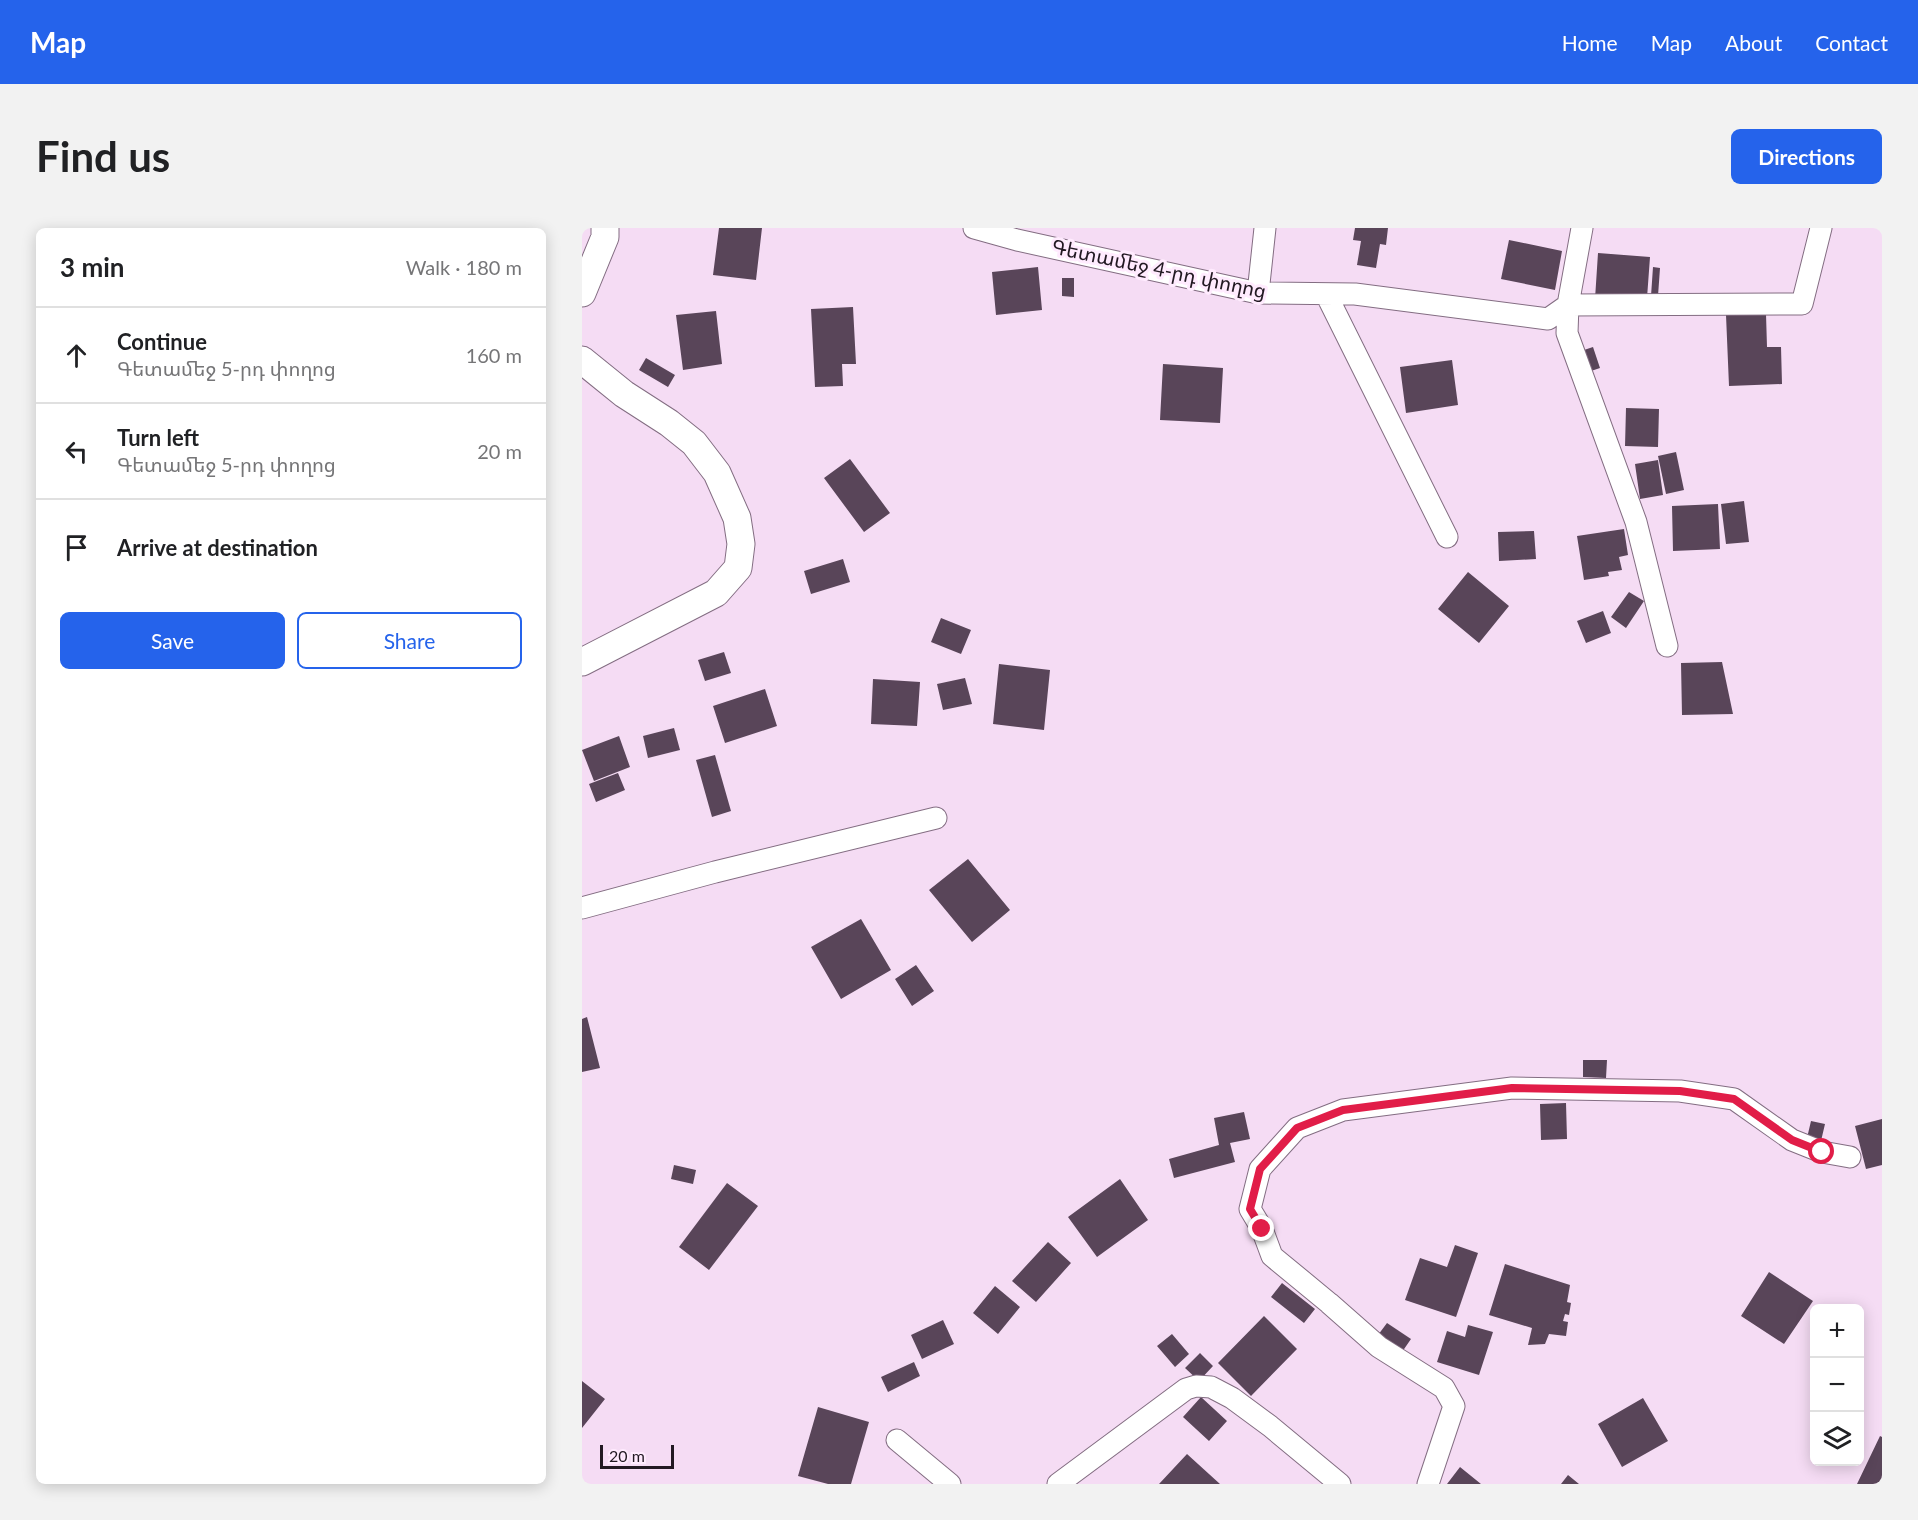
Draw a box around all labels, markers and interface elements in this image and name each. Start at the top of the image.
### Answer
text: Map [30,25,86,59]
text: Home [1562,30,1618,55]
text: Map [1651,30,1692,55]
text: About [1725,30,1782,55]
text: Contact [1815,30,1888,55]
button: Directions [1731,129,1882,184]
text: Find us [36,131,170,181]
street label: Գետամեջ 4-րդ փողոց [1049,234,1269,303]
text: 3 min [60,251,124,283]
text: Walk · 180 m [406,255,522,279]
text: Continue [117,328,207,355]
icon: ahead [60,339,93,372]
text: 160 m [466,343,522,367]
text: Գետամեջ 5-րդ փողոց [117,356,336,380]
text: Turn left [117,424,199,451]
icon: left [60,435,93,468]
text: 20 m [477,439,522,463]
text: Գետամեջ 5-րդ փողոց [117,452,336,476]
icon: arrive [60,531,93,564]
text: Arrive at destination [117,534,318,561]
button: Save [60,612,285,669]
button: Share [297,612,522,669]
route start [1808,1138,1834,1164]
route end [1248,1215,1274,1241]
map controls [1810,1304,1864,1466]
button: + [1810,1304,1864,1358]
button: − [1810,1358,1864,1412]
button: layers [1810,1412,1864,1466]
scale bar [600,1442,674,1470]
text: 20 m [609,1446,645,1465]

